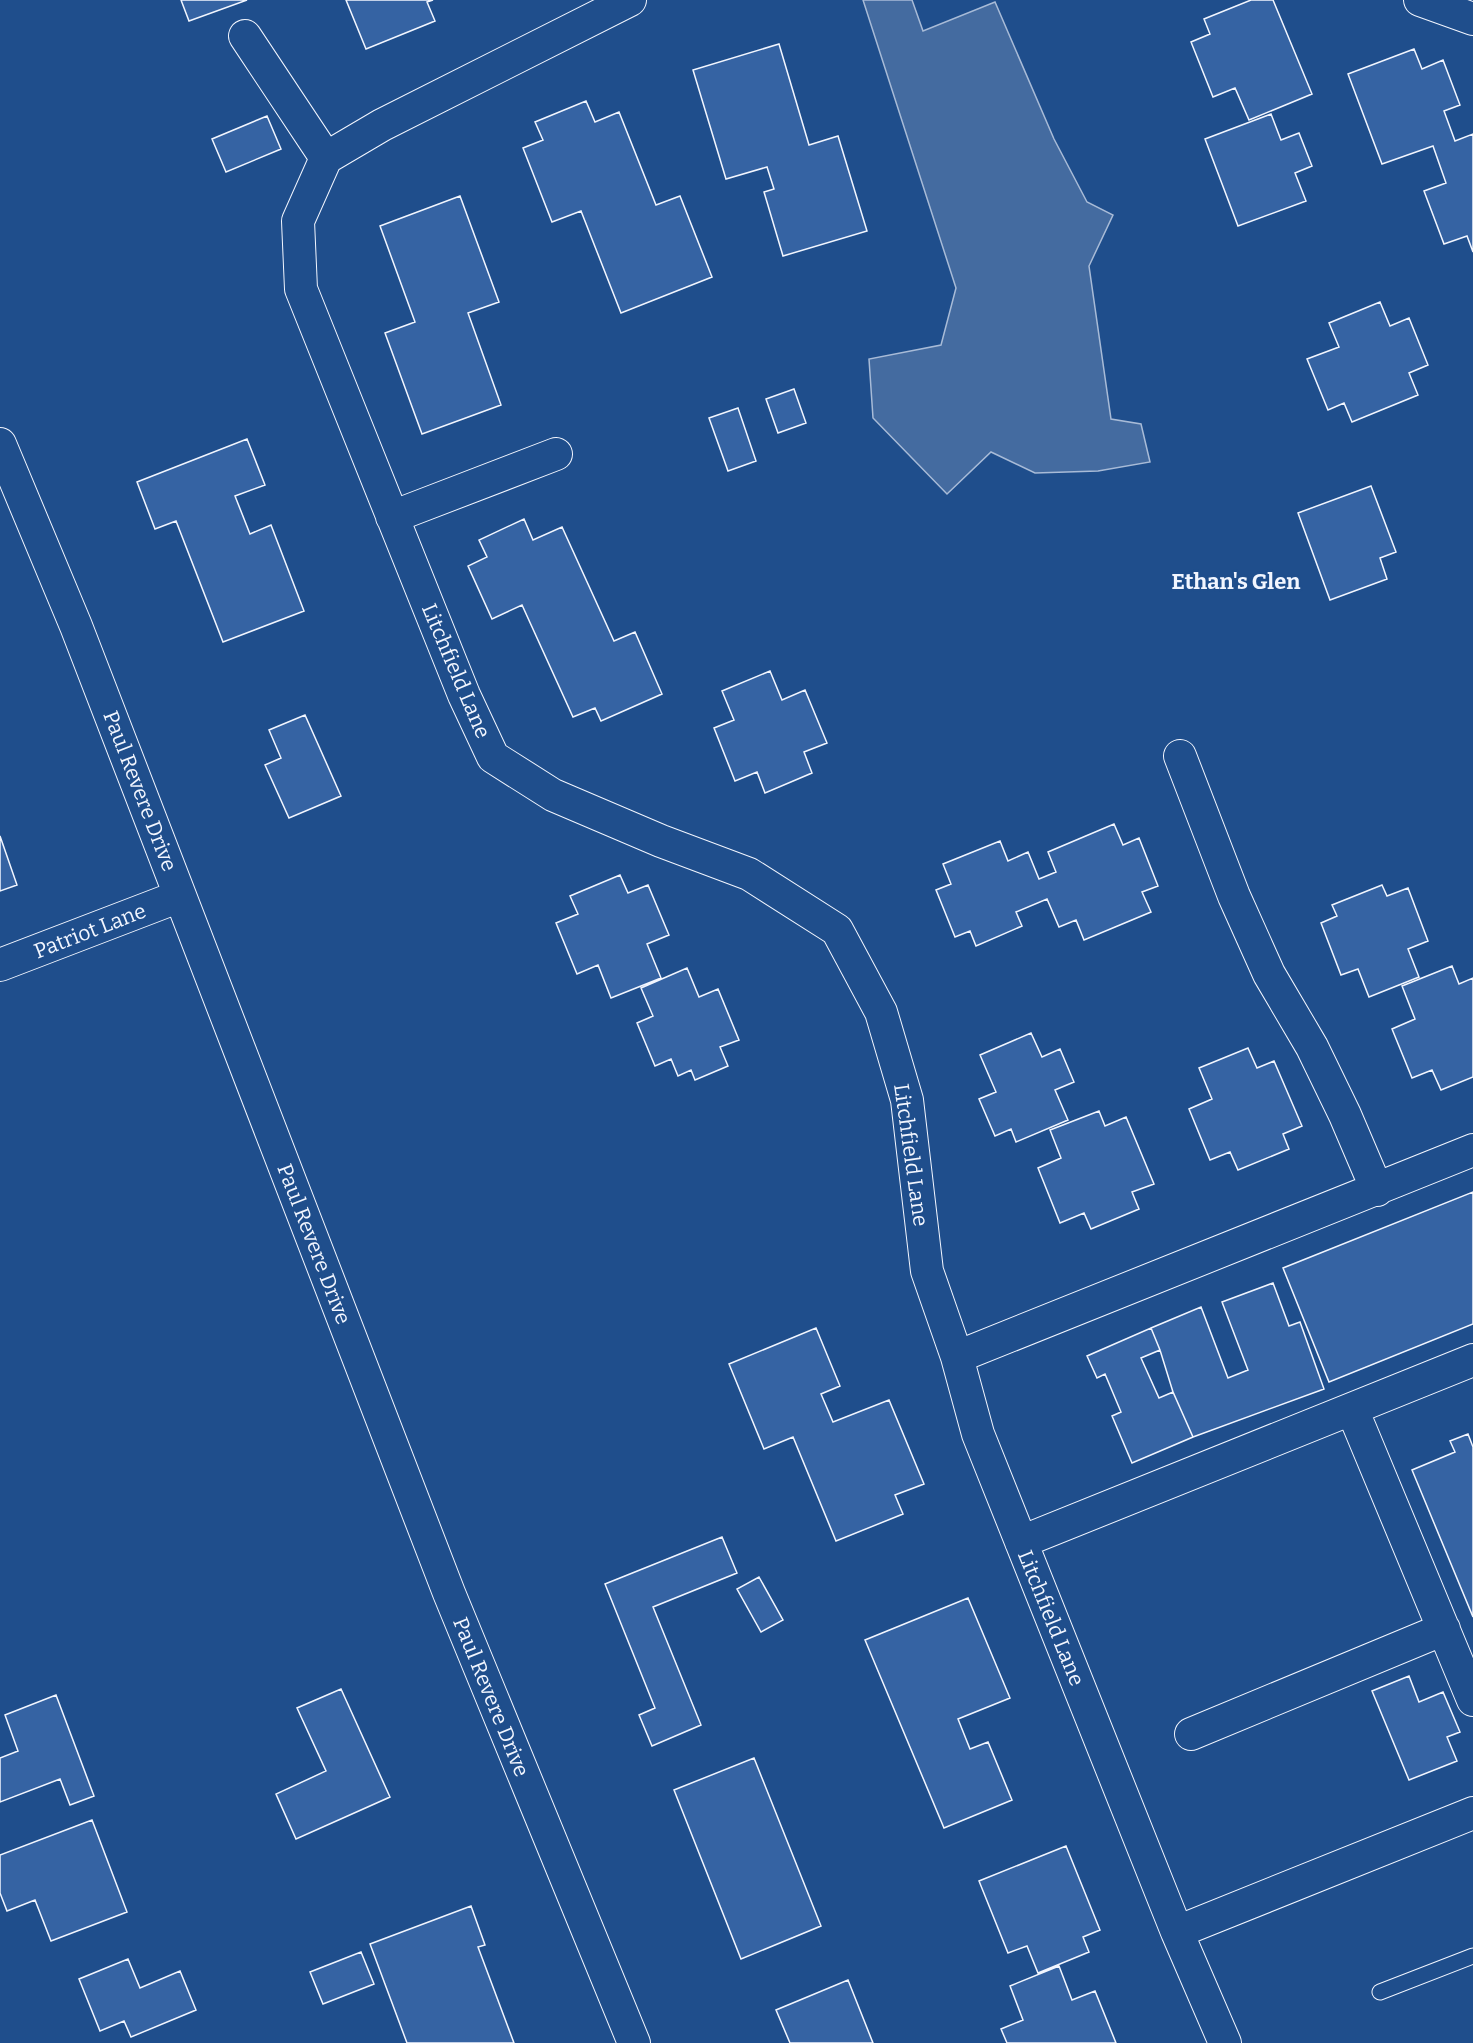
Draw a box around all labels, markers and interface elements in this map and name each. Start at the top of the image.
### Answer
district label: Ethan's Glen [1172,568,1300,595]
street label: Litchfield Lane [416,600,496,742]
street label: Paul Revere Drive [97,707,183,875]
street label: Patriot Lane [30,898,150,964]
street label: Litchfield Lane [888,1082,934,1228]
street label: Paul Revere Drive [271,1160,357,1328]
street label: Litchfield Lane [1012,1546,1090,1690]
street label: Paul Revere Drive [447,1614,535,1780]

